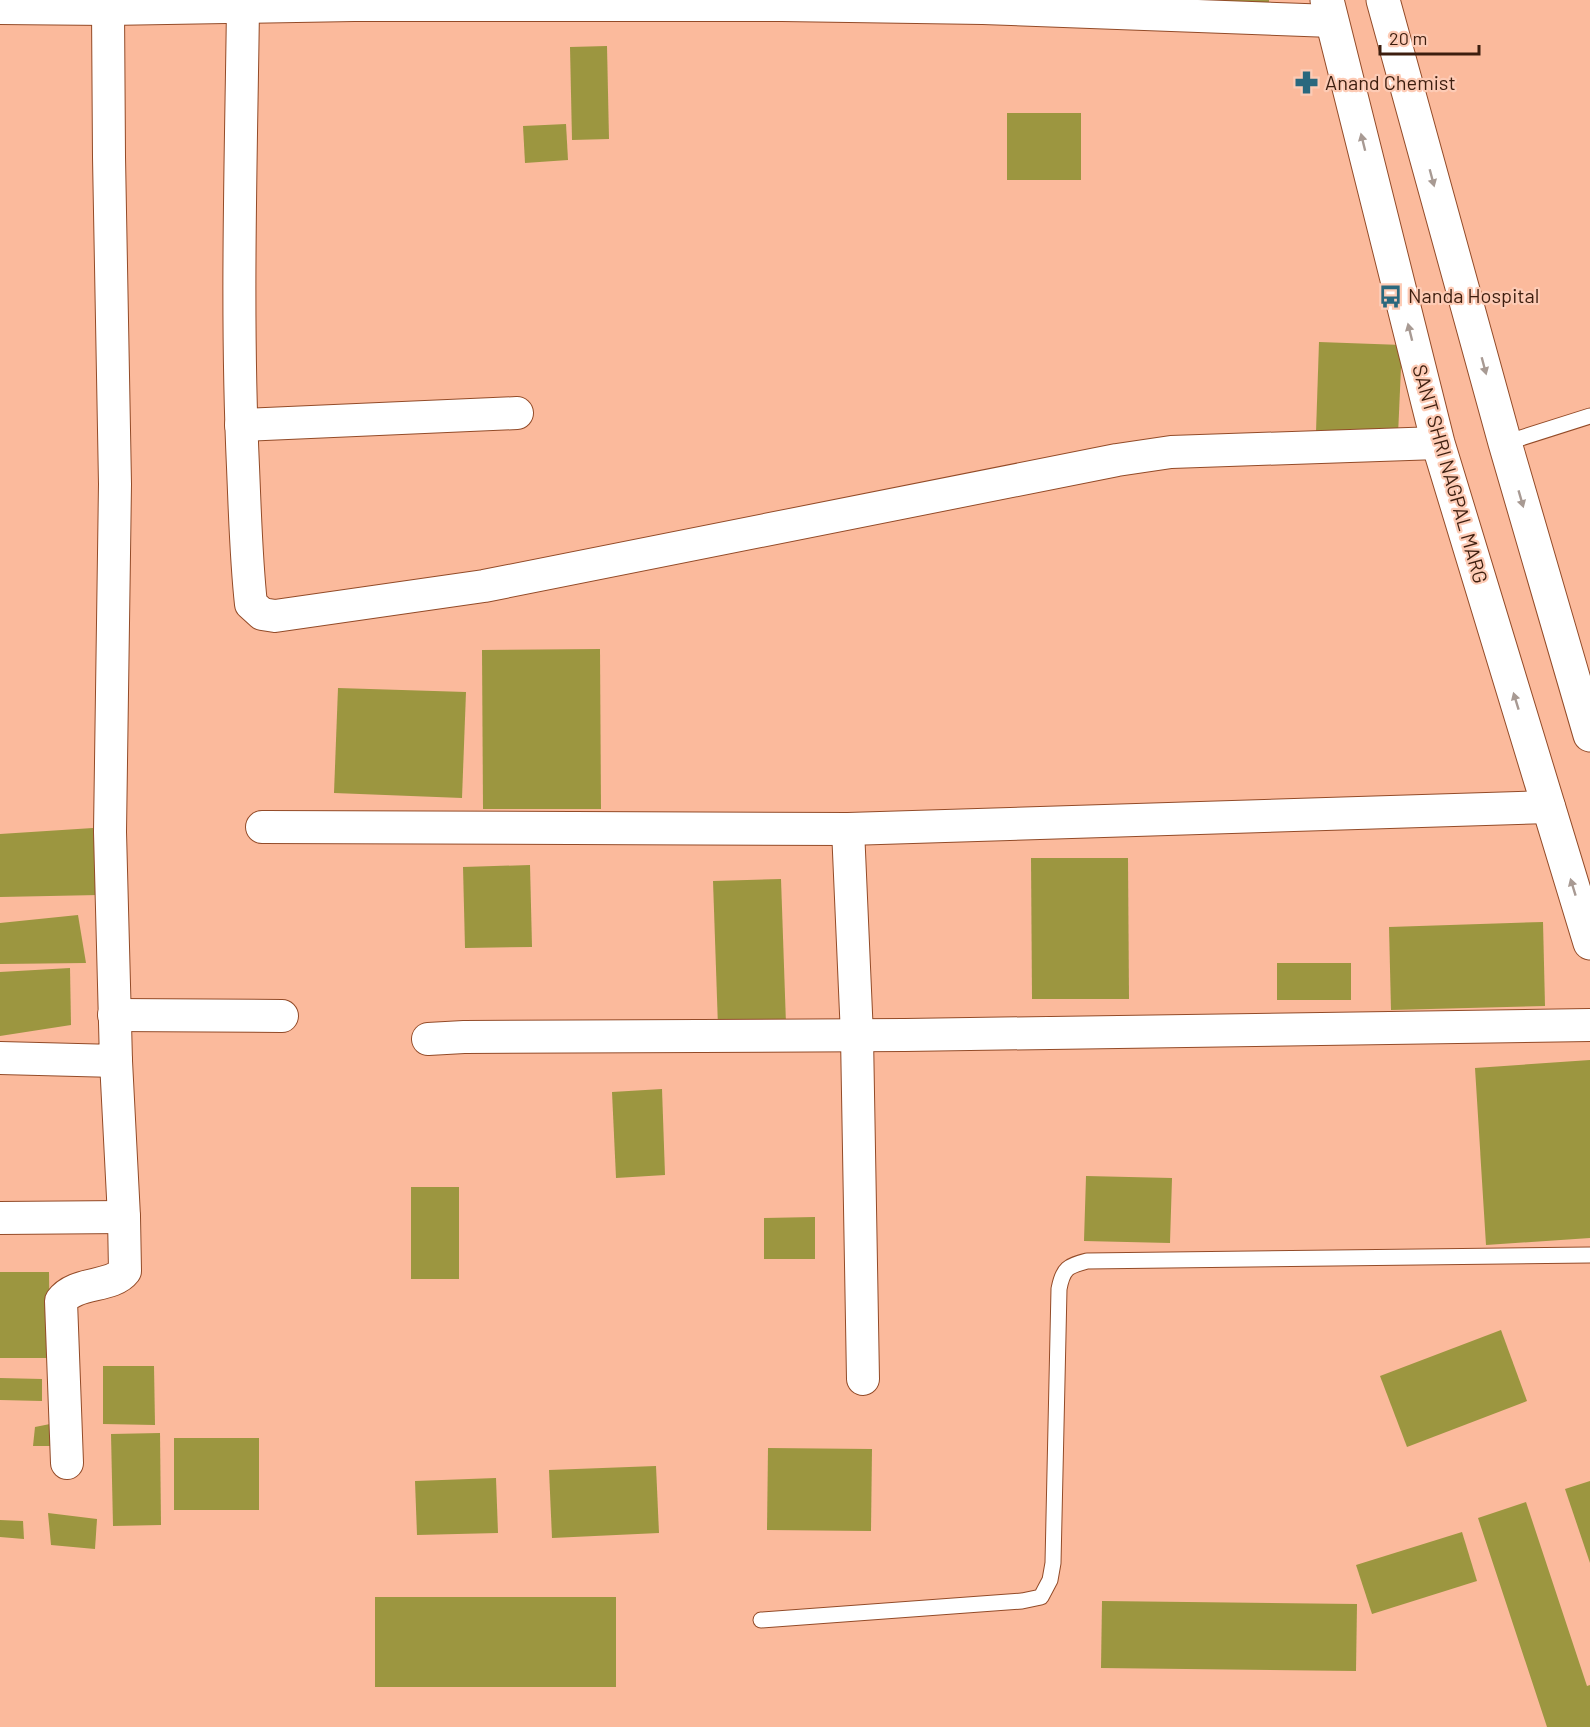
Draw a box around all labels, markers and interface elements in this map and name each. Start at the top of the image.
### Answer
scale bar [1380,18,1479,56]
text: 20 m [1389,27,1427,49]
pharmacy icon: Anand Chemist [1294,70,1320,96]
place label: Anand Chemist [1325,70,1456,94]
one-way arrow [1357,133,1367,152]
one-way arrow [1428,169,1437,187]
bus stop icon: Nanda Hospital [1377,283,1403,309]
place label: Nanda Hospital [1408,283,1539,307]
one-way arrow [1405,322,1415,341]
one-way arrow [1479,357,1489,375]
street label: SANT SHRI NAGPAL MARG [1408,362,1494,586]
one-way arrow [1517,490,1526,508]
one-way arrow [1511,692,1520,710]
one-way arrow [1568,878,1577,896]

